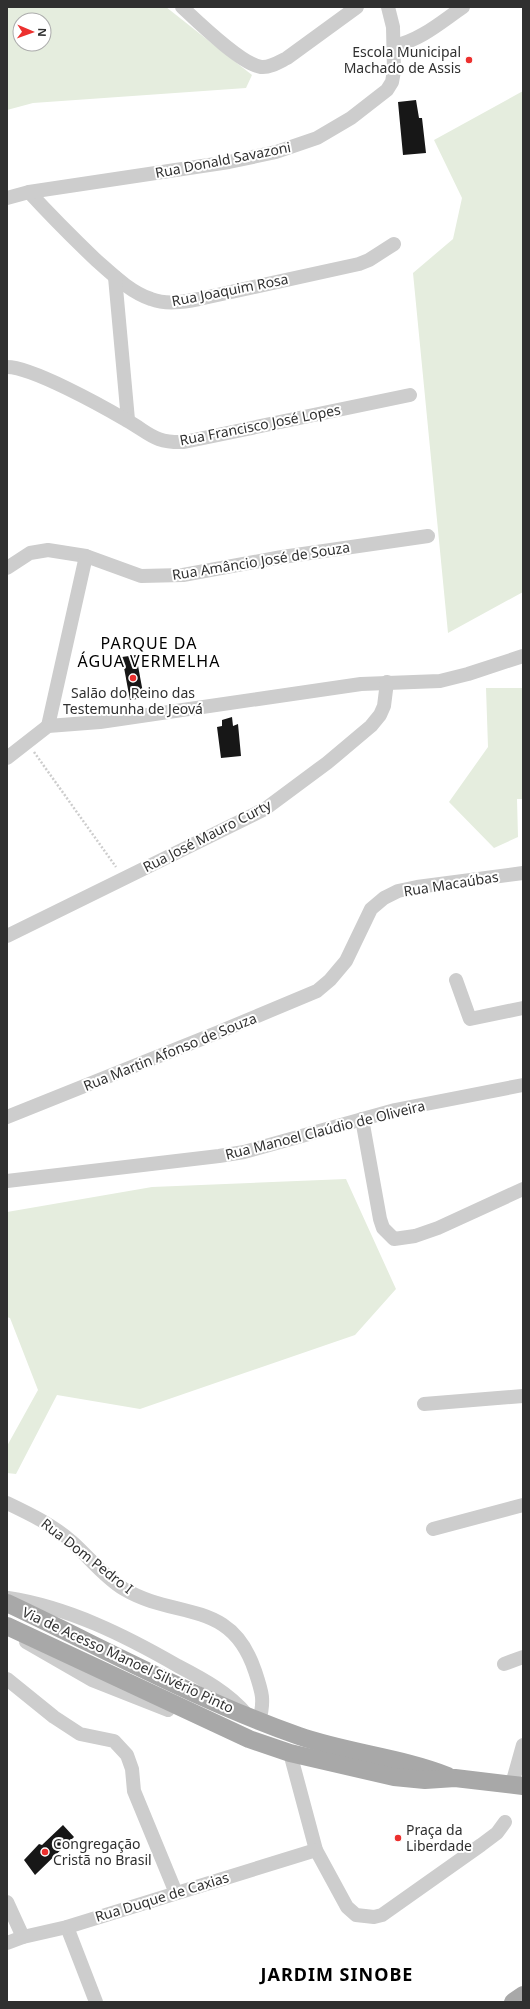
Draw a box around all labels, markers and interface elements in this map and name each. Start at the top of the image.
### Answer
north arrow [12,12,52,52]
text: N [35,28,50,37]
place label: Escola Municipal Machado de Assis [344,42,461,77]
marker: Escola Municipal Machado de Assis [464,55,474,65]
street label: Rua Donald Savazoni [153,137,292,182]
street label: Rua Joaquim Rosa [170,269,290,310]
street label: Rua Francisco José Lopes [178,400,342,449]
street label: Rua Amâncio José de Souza [171,537,351,584]
district label: PARQUE DA ÁGUA VERMELHA [78,632,220,672]
marker: Salão do Reino das Testemunha de Jeová [128,673,138,683]
place label: Salão do Reino das Testemunha de Jeová [63,683,203,718]
street label: Rua José Mauro Curty [139,795,275,876]
street label: Rua Macaúbas [402,867,500,900]
street label: Rua Martin Afonso de Souza [80,1008,259,1095]
street label: Rua Manoel Claúdio de Oliveira [223,1095,427,1164]
street label: Rua Dom Pedro I [37,1514,137,1598]
street label: Via de Acesso Manoel Silvério Pinto [19,1602,237,1717]
place label: Praça da Liberdade [406,1820,472,1855]
marker: Praça da Liberdade [393,1833,403,1843]
place label: Congregação Cristã no Brasil [53,1834,152,1869]
marker: Congregação Cristã no Brasil [40,1847,50,1857]
street label: Rua Duque de Caxias [93,1867,231,1926]
district label: JARDIM SINOBE [259,1962,413,1986]

